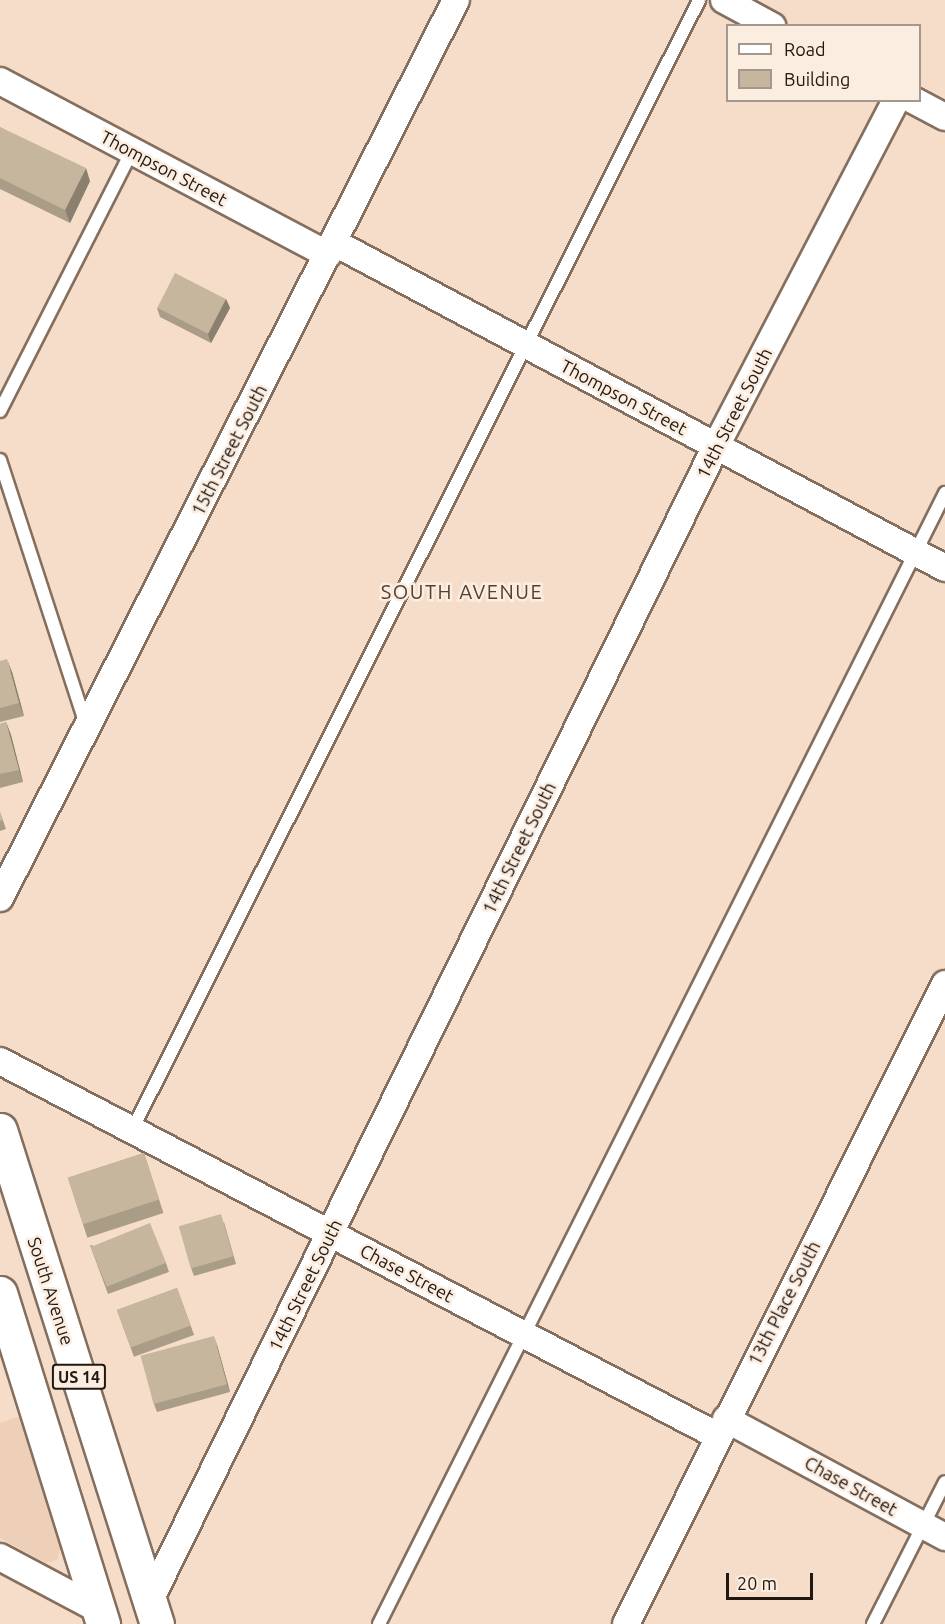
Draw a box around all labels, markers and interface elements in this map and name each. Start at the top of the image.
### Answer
legend [726,24,921,102]
text: Road [784,39,826,59]
text: Building [784,69,850,89]
street label: Thompson Street [97,126,231,210]
street label: 14th Street South [692,344,776,482]
street label: Thompson Street [557,355,691,439]
street label: 15th Street South [187,381,271,519]
district label: SOUTH AVENUE [381,579,543,603]
street label: 14th Street South [478,779,560,917]
street label: 14th Street South [264,1216,346,1354]
street label: South Avenue [23,1234,79,1348]
street label: 13th Place South [743,1237,825,1369]
street label: Chase Street [357,1239,457,1307]
road number: US 14 [50,1364,107,1390]
street label: Chase Street [801,1452,901,1520]
scale bar [729,1561,816,1599]
text: 20 m [737,1573,777,1593]

